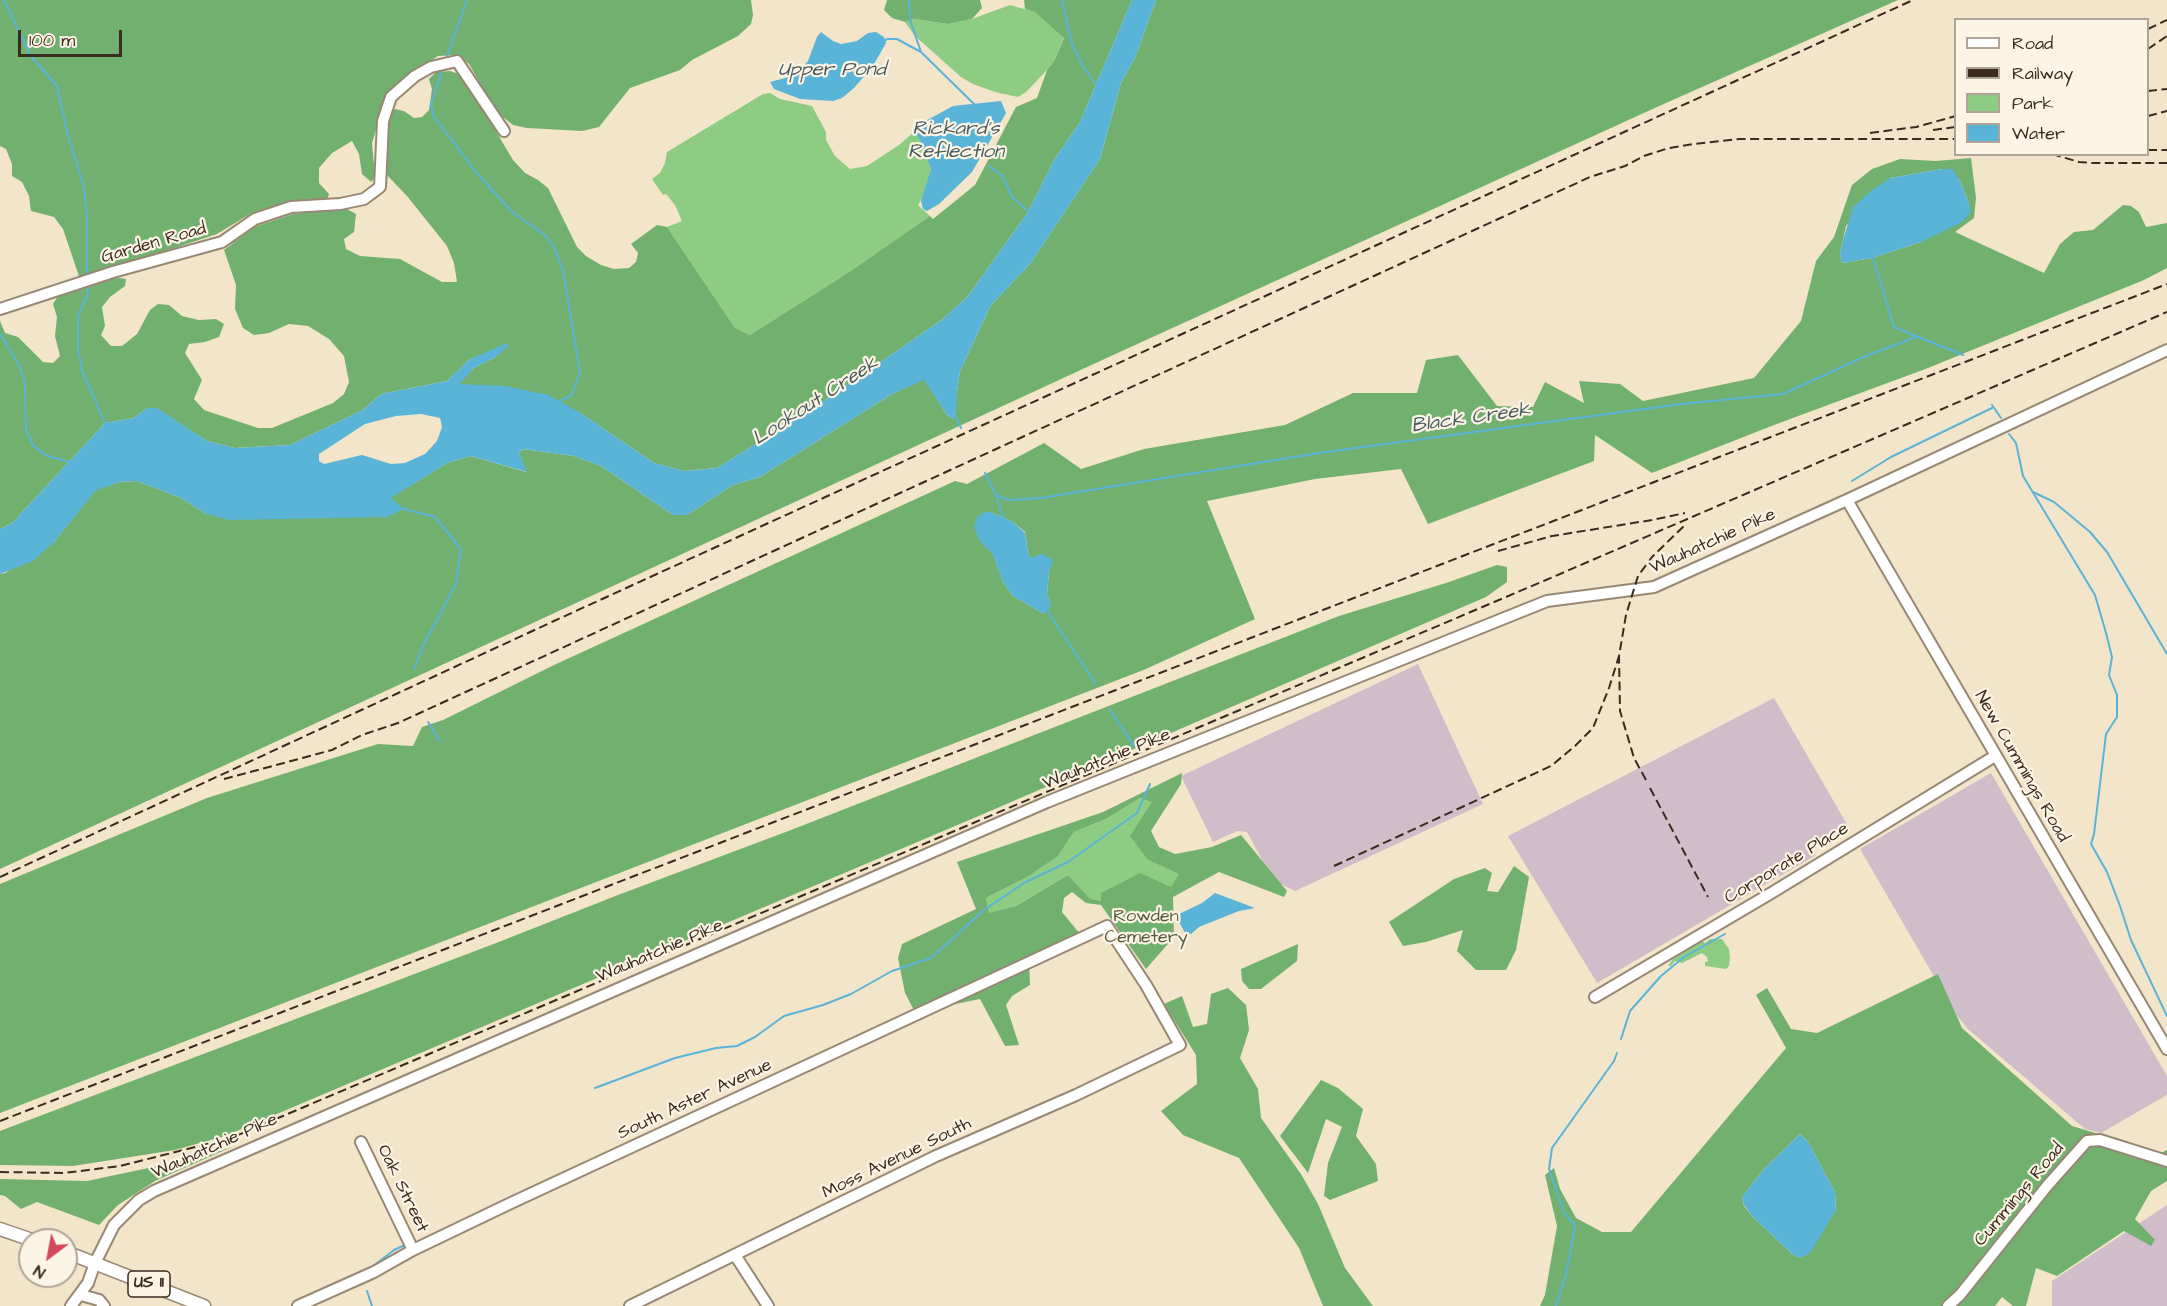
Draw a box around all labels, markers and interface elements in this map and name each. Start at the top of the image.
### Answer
scale bar [21,18,124,56]
legend [1954,18,2149,156]
text: 100 m [29,28,75,53]
text: Road [2012,31,2053,56]
water label: Upper Pond [778,59,886,83]
text: Railway [2012,61,2073,86]
text: Park [2012,91,2054,116]
water label: Rickard's Reflection [908,118,1004,165]
text: Water [2012,121,2065,146]
street label: Garden Road [99,219,209,269]
water label: Lookout Creek [749,352,883,452]
water label: Black Creek [1410,399,1532,439]
street label: Wauhatchie Pike [1647,505,1779,579]
street label: New Cummings Road [1969,687,2073,847]
street label: Wauhatchie Pike [1040,725,1174,795]
street label: Corporate Place [1721,818,1853,910]
park label: Rowden Cemetery [1104,906,1188,948]
street label: Wauhatchie Pike [593,916,727,988]
street label: South Aster Avenue [615,1055,775,1145]
street label: Wauhatchie Pike [149,1110,281,1184]
street label: Moss Avenue South [819,1114,975,1204]
street label: Cummings Road [1970,1139,2070,1251]
street label: Oak Street [371,1142,433,1236]
north arrow [18,1228,78,1288]
text: N [29,1260,50,1284]
road number: US 11 [128,1271,170,1297]

